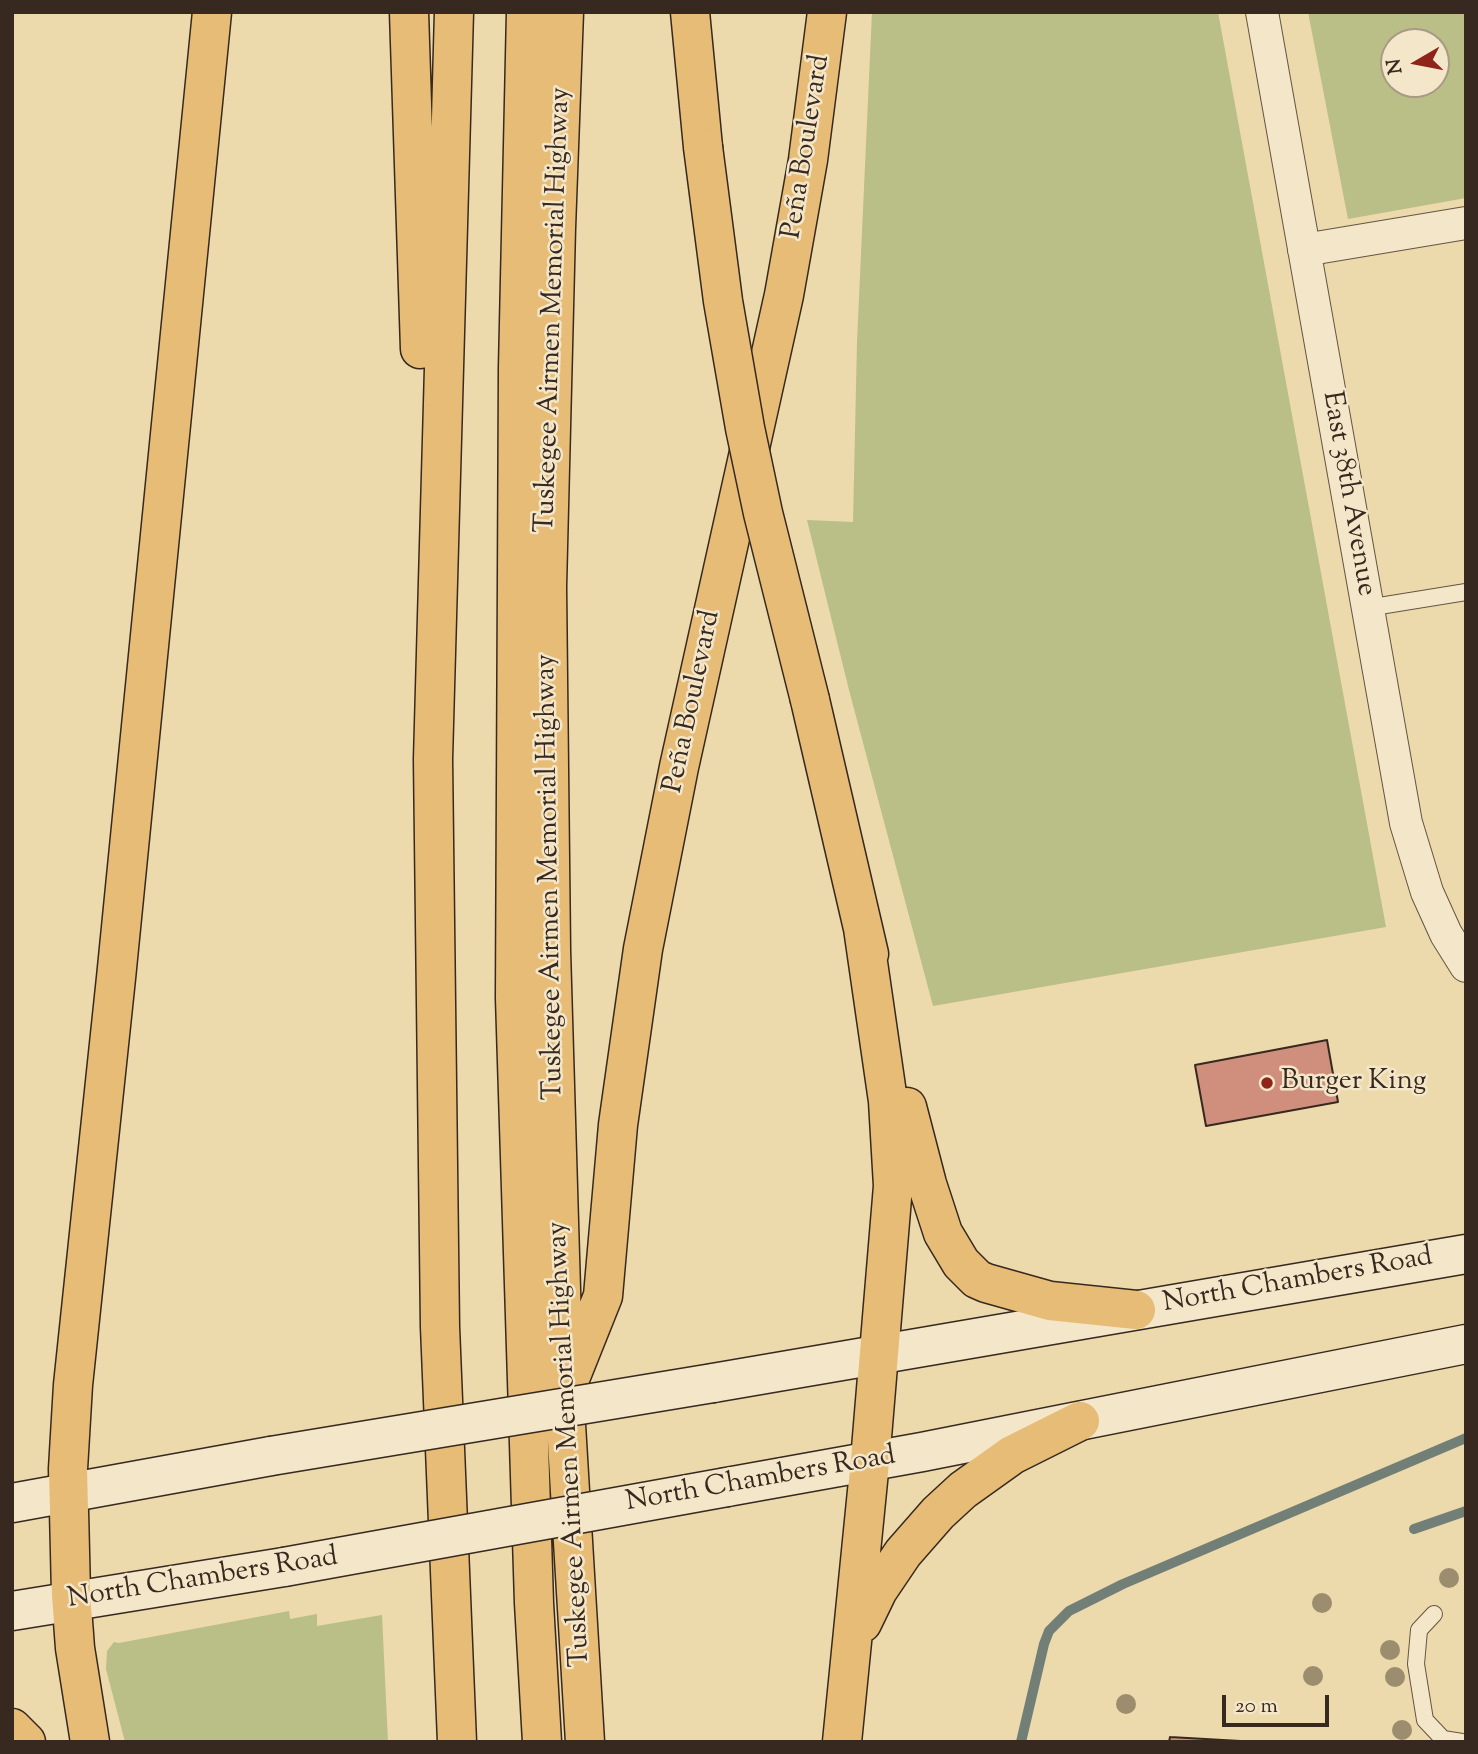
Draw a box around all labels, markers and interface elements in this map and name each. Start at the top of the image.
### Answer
north arrow [1380,28,1450,98]
street label: Peña Boulevard [777,53,839,241]
text: N [1381,57,1410,76]
street label: Tuskegee Airmen Memorial Highway [530,87,580,533]
street label: East 38th Avenue [1312,389,1382,599]
street label: Peña Boulevard [658,608,730,796]
street label: Tuskegee Airmen Memorial Highway [531,654,573,1100]
place label: Burger King [1281,1066,1426,1100]
marker: Burger King [1259,1075,1275,1091]
street label: Tuskegee Airmen Memorial Highway [543,1220,599,1668]
street label: North Chambers Road [1160,1242,1436,1322]
street label: North Chambers Road [623,1441,899,1521]
street label: North Chambers Road [65,1542,341,1618]
scale bar [1226,1680,1333,1724]
text: 20 m [1235,1692,1278,1722]

